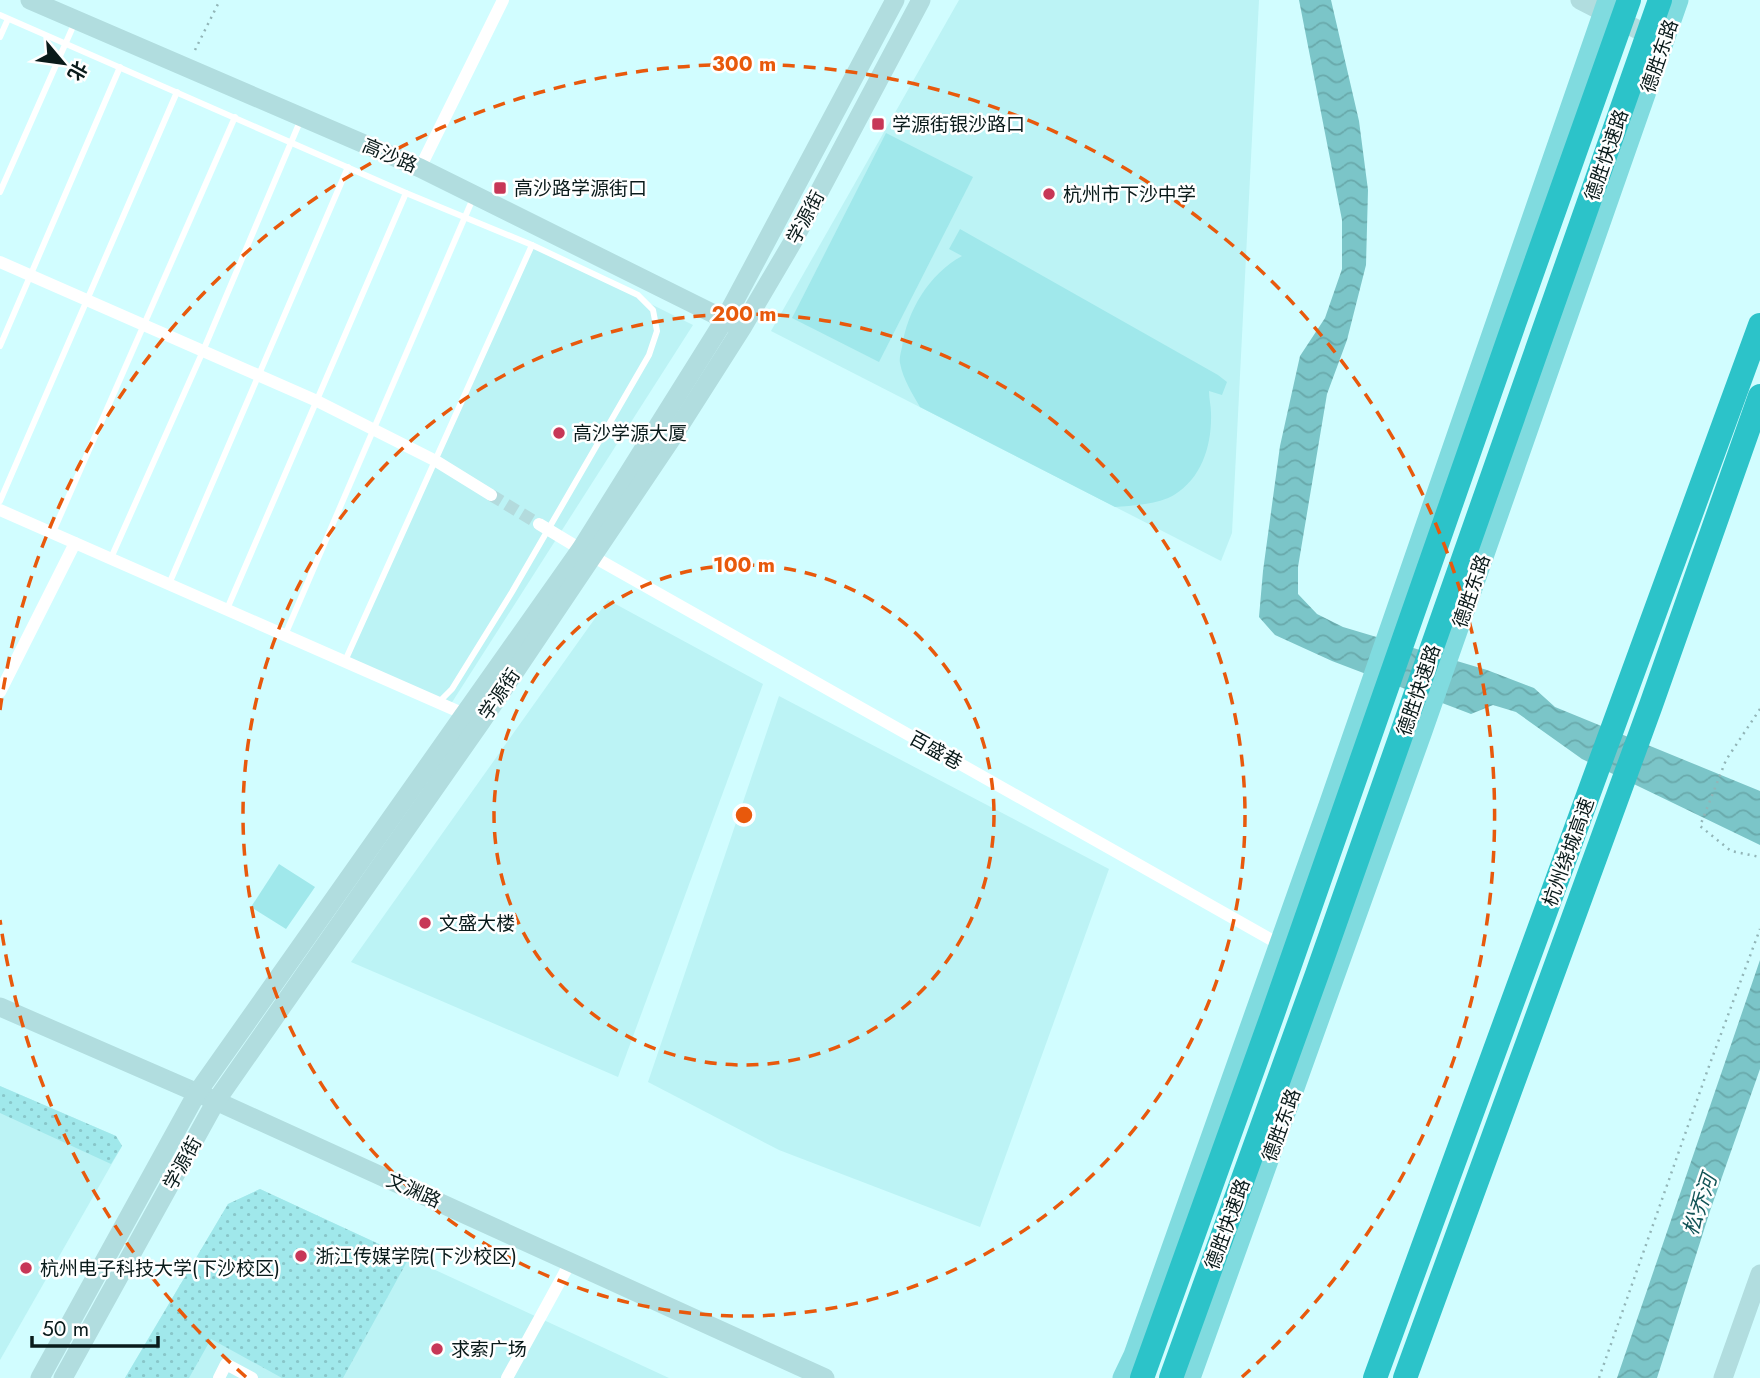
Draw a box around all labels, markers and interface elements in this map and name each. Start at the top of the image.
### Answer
street label: 德胜东路 [1634,16,1685,96]
north arrow [28,28,98,98]
text: 300 m [712,49,776,79]
text: 北 [61,56,94,86]
street label: 德胜快速路 [1578,106,1635,204]
place label: 学源街银沙路口 [892,111,1025,138]
marker: 学源街银沙路口 [870,116,886,132]
street label: 高沙路 [358,132,421,179]
place label: 高沙路学源街口 [514,175,647,202]
marker: 高沙路学源街口 [492,180,508,196]
place label: 杭州市下沙中学 [1063,181,1196,208]
street label: 学源街 [780,186,831,249]
marker: 杭州市下沙中学 [1041,186,1057,202]
text: 200 m [711,299,777,329]
place label: 高沙学源大厦 [573,420,687,447]
marker: 高沙学源大厦 [551,425,567,441]
text: 100 m [713,550,775,580]
street label: 德胜东路 [1446,551,1497,631]
street label: 德胜快速路 [1390,641,1447,739]
street label: 学源街 [472,663,527,725]
street label: 百盛巷 [904,725,967,776]
street label: 杭州绕城高速 [1536,794,1601,910]
centre of rings [732,803,756,827]
place label: 文盛大楼 [439,910,515,937]
marker: 文盛大楼 [417,915,433,931]
street label: 德胜东路 [1256,1085,1307,1166]
street label: 学源街 [157,1132,208,1195]
street label: 文渊路 [382,1167,445,1214]
water label: 松乔河 [1676,1167,1726,1240]
street label: 德胜快速路 [1199,1175,1256,1273]
place label: 浙江传媒学院(下沙校区) [315,1243,517,1270]
marker: 浙江传媒学院(下沙校区) [293,1248,309,1264]
place label: 杭州电子科技大学(下沙校区) [40,1255,280,1282]
marker: 杭州电子科技大学(下沙校区) [18,1260,34,1276]
scale bar [32,1304,158,1348]
text: 50 m [42,1314,89,1344]
place label: 求索广场 [451,1336,527,1363]
marker: 求索广场 [429,1341,445,1357]

